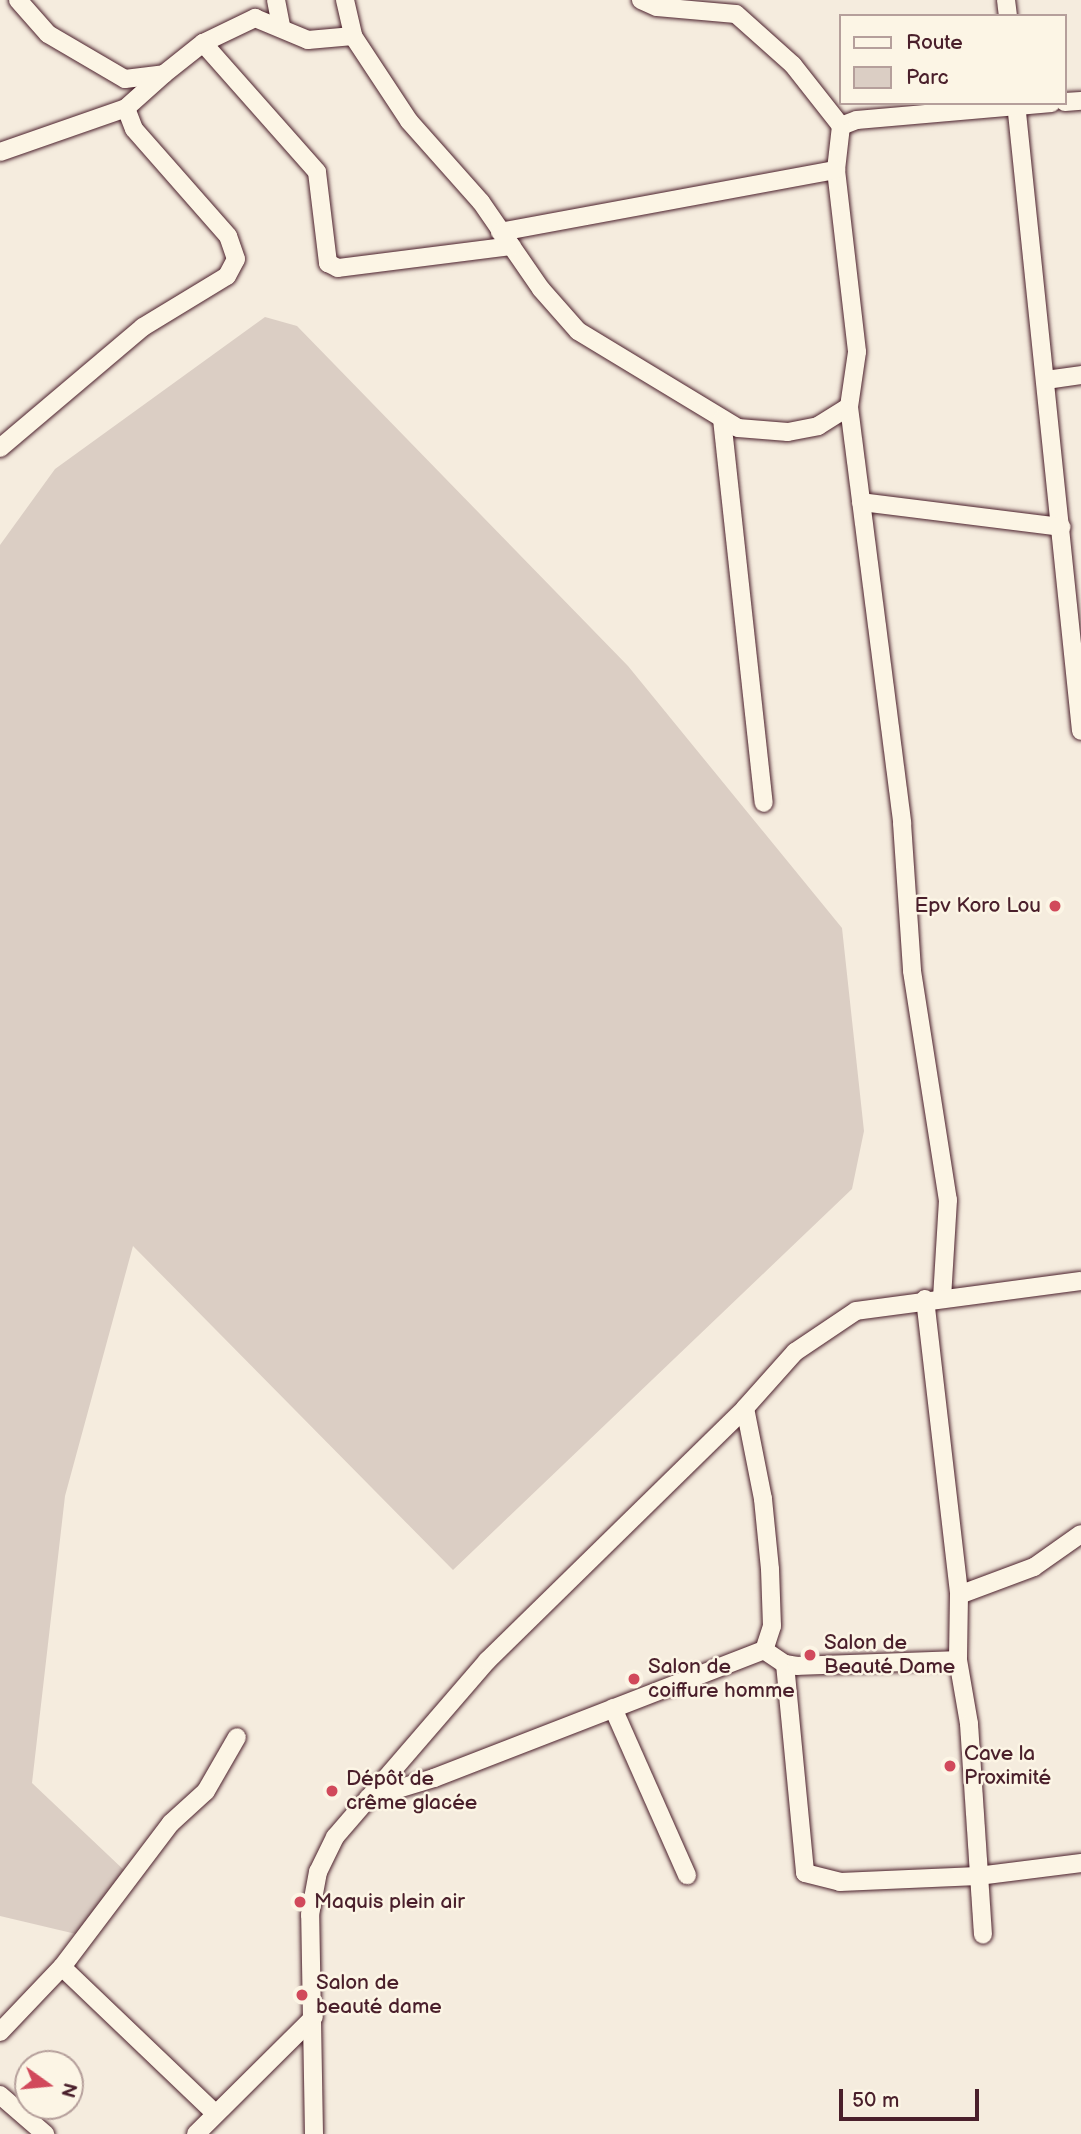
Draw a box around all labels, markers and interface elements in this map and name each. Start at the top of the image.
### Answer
legend [839,14,1067,105]
text: Route [906,30,963,55]
text: Parc [906,65,949,90]
place label: Epv Koro Lou [914,893,1041,919]
marker: Epv Koro Lou [1047,898,1063,914]
place label: Salon de Beauté Dame [824,1630,955,1680]
marker: Salon de Beauté Dame [802,1647,818,1663]
place label: Salon de coiffure homme [648,1654,795,1704]
marker: Salon de coiffure homme [626,1671,642,1687]
place label: Cave la Proximité [964,1741,1051,1791]
marker: Cave la Proximité [942,1758,958,1774]
place label: Dépôt de crême glacée [346,1766,477,1816]
marker: Dépôt de crême glacée [324,1783,340,1799]
place label: Maquis plein air [314,1889,465,1915]
marker: Maquis plein air [292,1894,308,1910]
place label: Salon de beauté dame [316,1970,442,2020]
marker: Salon de beauté dame [294,1987,310,2003]
north arrow [14,2050,84,2120]
scale bar [843,2074,983,2118]
text: N [55,2080,81,2100]
text: 50 m [852,2088,899,2113]

